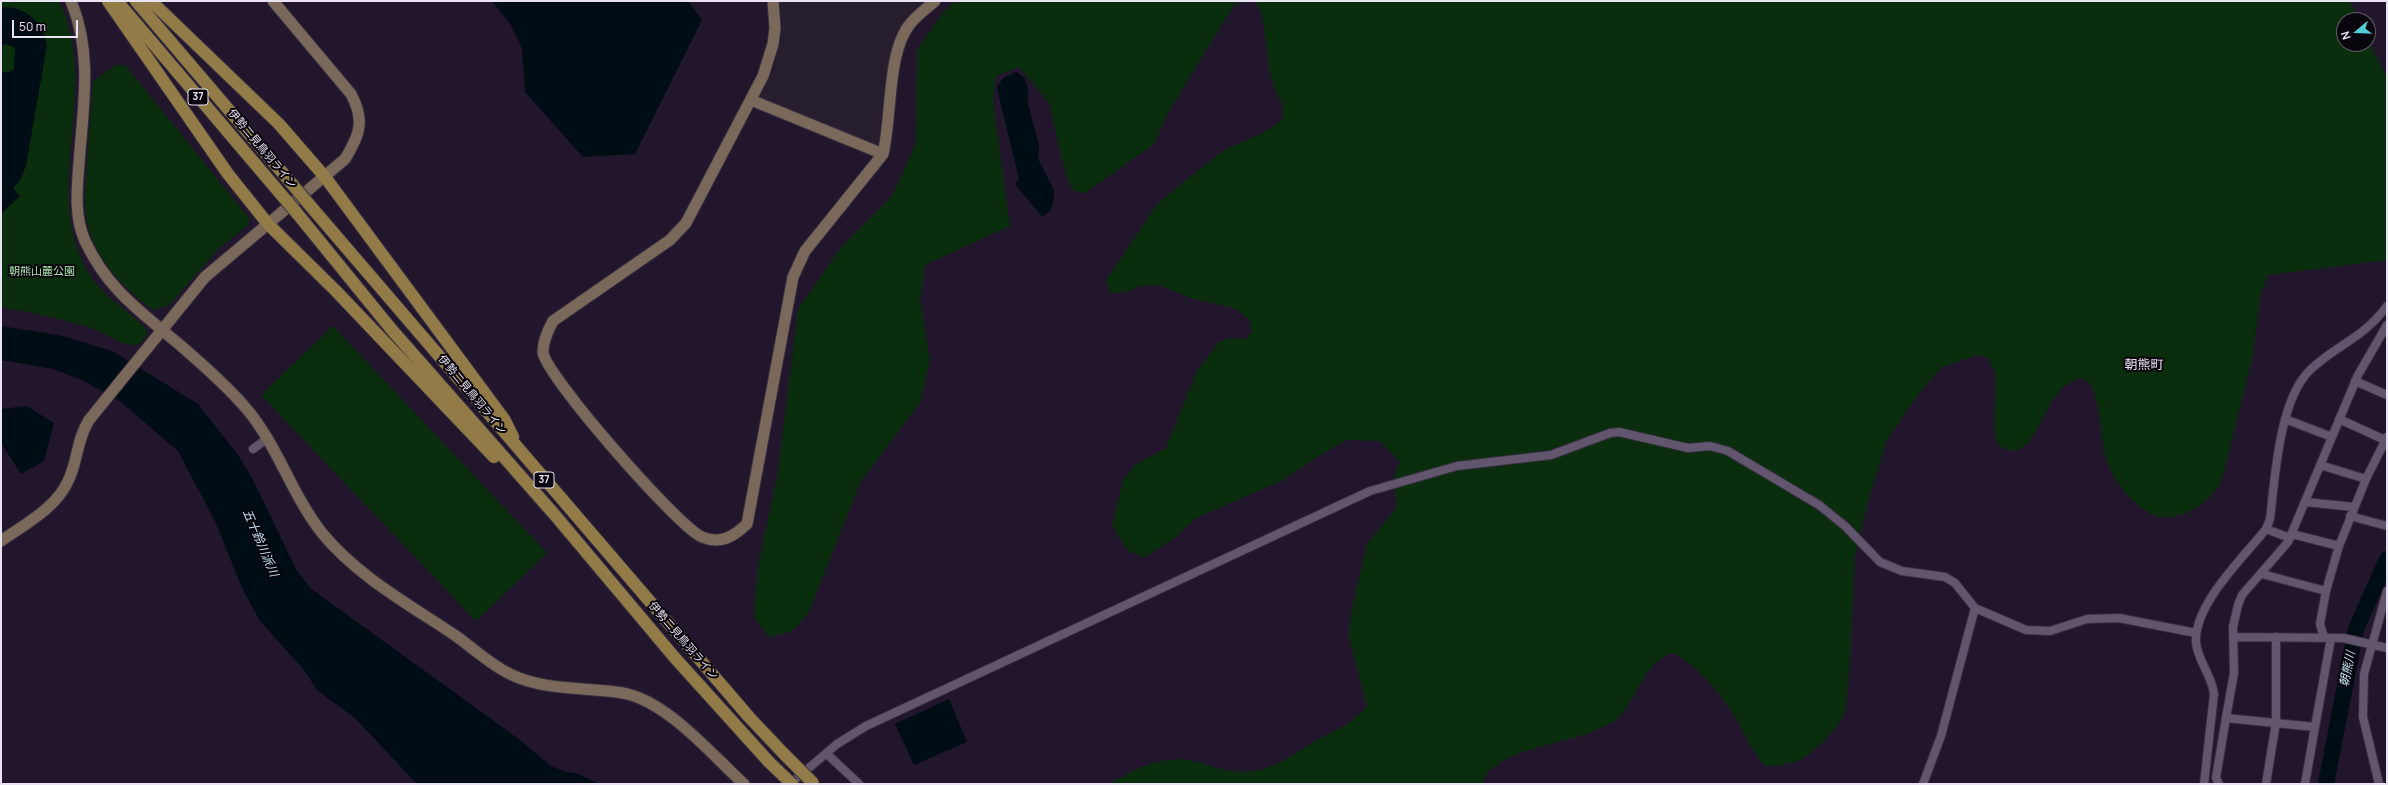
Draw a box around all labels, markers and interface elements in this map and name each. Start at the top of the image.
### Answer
scale bar [14,12,80,38]
north arrow [2336,12,2376,52]
text: 50 m [19,18,46,35]
text: N [2337,30,2354,42]
road number: 37 [188,89,208,105]
street label: 伊勢二見鳥羽ライン [225,107,299,191]
park label: 朝熊山麓公園 [9,265,75,279]
street label: 伊勢二見鳥羽ライン [435,353,509,437]
district label: 朝熊町 [2125,357,2163,373]
road number: 37 [534,472,554,488]
water label: 五十鈴川派川 [239,507,281,579]
street label: 伊勢二見鳥羽ライン [646,599,720,683]
water label: 朝熊川 [2337,650,2359,688]

